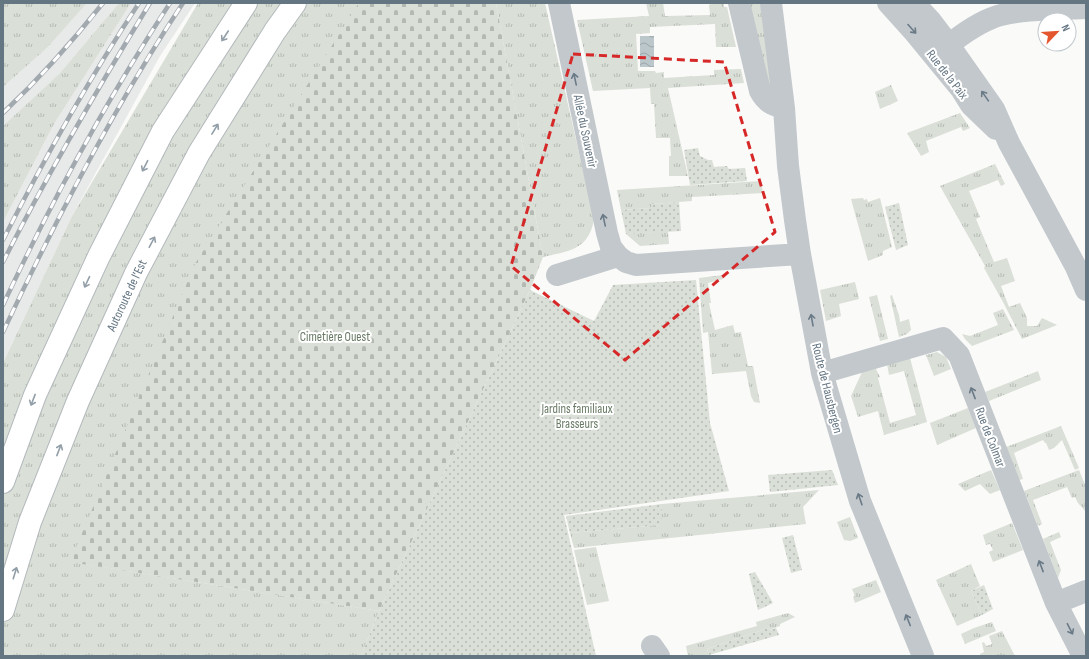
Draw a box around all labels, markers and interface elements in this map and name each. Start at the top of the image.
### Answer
north arrow [1037,12,1077,52]
text: N [1058,23,1073,34]
one-way arrow [907,24,916,34]
one-way arrow [221,30,229,41]
street label: Rue de la Paix [923,47,972,103]
one-way arrow [570,73,578,86]
one-way arrow [981,91,989,102]
street label: Allée du Souvenir [569,92,601,169]
one-way arrow [211,123,219,135]
one-way arrow [141,159,149,171]
one-way arrow [600,214,608,227]
one-way arrow [149,237,156,249]
street label: Autoroute de l’Est [103,257,150,335]
one-way arrow [83,275,90,287]
one-way arrow [808,314,816,327]
park label: Cimetière Ouest [300,329,370,345]
street label: Route de Hausbergen [808,342,846,435]
one-way arrow [969,388,977,400]
one-way arrow [29,393,36,406]
park label: Jardins familiaux Brasseurs [540,401,613,432]
street label: Rue de Colmar [971,405,1009,470]
one-way arrow [55,445,63,457]
one-way arrow [855,494,863,506]
one-way arrow [1037,561,1045,573]
one-way arrow [12,566,19,579]
one-way arrow [904,614,911,626]
one-way arrow [1066,623,1074,635]

